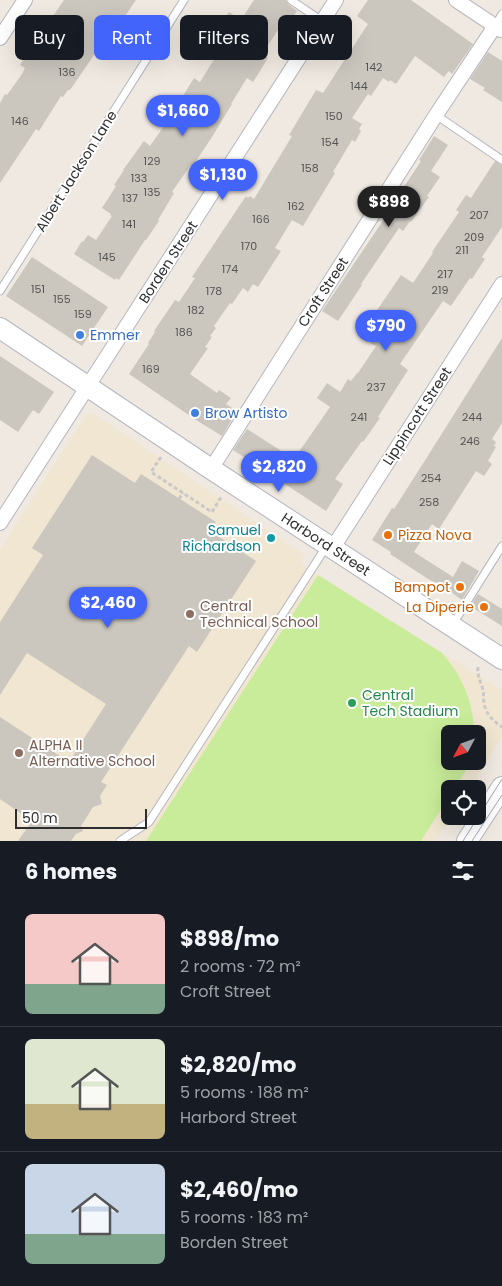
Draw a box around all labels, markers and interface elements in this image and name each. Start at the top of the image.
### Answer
chip: Buy [15,15,84,60]
chip: Rent [94,15,170,60]
chip: Filters [180,15,268,60]
chip: New [278,15,352,60]
house number: 142 [366,59,382,75]
house number: 136 [59,64,76,80]
house number: 144 [350,78,368,94]
pin: $1,660 [142,94,224,137]
text: $1,660 [157,99,209,122]
street label: Albert Jackson Lane [30,106,122,236]
house number: 150 [325,108,343,124]
house number: 146 [11,113,29,129]
house number: 154 [321,134,339,150]
house number: 129 [144,153,160,169]
pin: $1,130 [182,158,264,201]
house number: 158 [301,160,319,176]
text: $1,130 [199,163,247,186]
house number: 133 [131,170,147,186]
house number: 135 [144,184,161,200]
pin: $898 [359,186,419,228]
house number: 137 [122,190,138,206]
text: $898 [368,190,410,213]
house number: 162 [288,198,304,214]
house number: 207 [469,207,489,223]
house number: 166 [252,211,270,227]
house number: 141 [122,216,136,232]
street label: Borden Street [134,217,202,307]
house number: 209 [464,229,484,245]
house number: 170 [241,238,257,254]
house number: 211 [455,242,469,258]
house number: 145 [98,249,116,265]
street label: Croft Street [293,253,353,331]
house number: 174 [222,261,238,277]
house number: 217 [437,266,453,282]
house number: 151 [31,281,45,297]
house number: 219 [432,282,448,298]
house number: 178 [206,283,222,299]
house number: 155 [53,291,71,307]
house number: 182 [188,302,204,318]
house number: 159 [74,306,92,322]
pin: $790 [356,310,416,352]
text: $790 [366,314,406,337]
house number: 186 [175,324,193,340]
place label: Emmer [90,325,140,345]
marker: Emmer [74,329,86,341]
house number: 169 [142,361,160,377]
street label: Lippincott Street [378,363,456,469]
house number: 237 [367,379,385,395]
place label: Brow Artisto [205,403,288,423]
marker: Brow Artisto [189,407,201,419]
house number: 241 [351,409,367,425]
house number: 244 [462,409,482,425]
house number: 246 [460,433,480,449]
pin: $2,820 [238,450,320,493]
text: $2,820 [252,455,306,478]
house number: 254 [421,470,441,486]
house number: 258 [419,494,439,510]
street label: Harbord Street [278,508,374,580]
place label: Samuel Richardson [182,520,261,556]
place label: Pizza Nova [398,525,472,545]
marker: Pizza Nova [382,529,394,541]
marker: Samuel Richardson [265,532,277,544]
place label: Bampot [394,577,450,597]
marker: Bampot [454,581,466,593]
pin: $2,460 [67,586,149,629]
text: $2,460 [80,591,136,614]
place label: Central Technical School [200,596,318,632]
place label: La Diperie [406,597,474,617]
marker: La Diperie [478,601,490,613]
marker: Central Technical School [184,608,196,620]
place label: Central Tech Stadium [362,685,459,721]
marker: Central Tech Stadium [346,697,358,709]
north arrow [441,725,486,770]
map controls [441,725,486,825]
place label: ALPHA II Alternative School [29,735,155,771]
marker: ALPHA II Alternative School [13,747,25,759]
button: locate [441,780,486,825]
scale bar [15,806,148,829]
text: 50 m [22,808,58,828]
text: 6 homes [25,857,117,886]
icon: filters [449,857,477,885]
text: $898/mo [180,924,279,953]
icon: home [65,934,125,994]
text: 2 rooms · 72 m² [180,955,301,978]
text: Croft Street [180,980,271,1003]
text: $2,820/mo [180,1050,296,1079]
icon: home [65,1059,125,1119]
text: 5 rooms · 188 m² [180,1081,309,1104]
text: Harbord Street [180,1106,297,1129]
text: $2,460/mo [180,1175,298,1204]
icon: home [65,1184,125,1244]
text: 5 rooms · 183 m² [180,1206,308,1229]
text: Borden Street [180,1231,288,1254]

